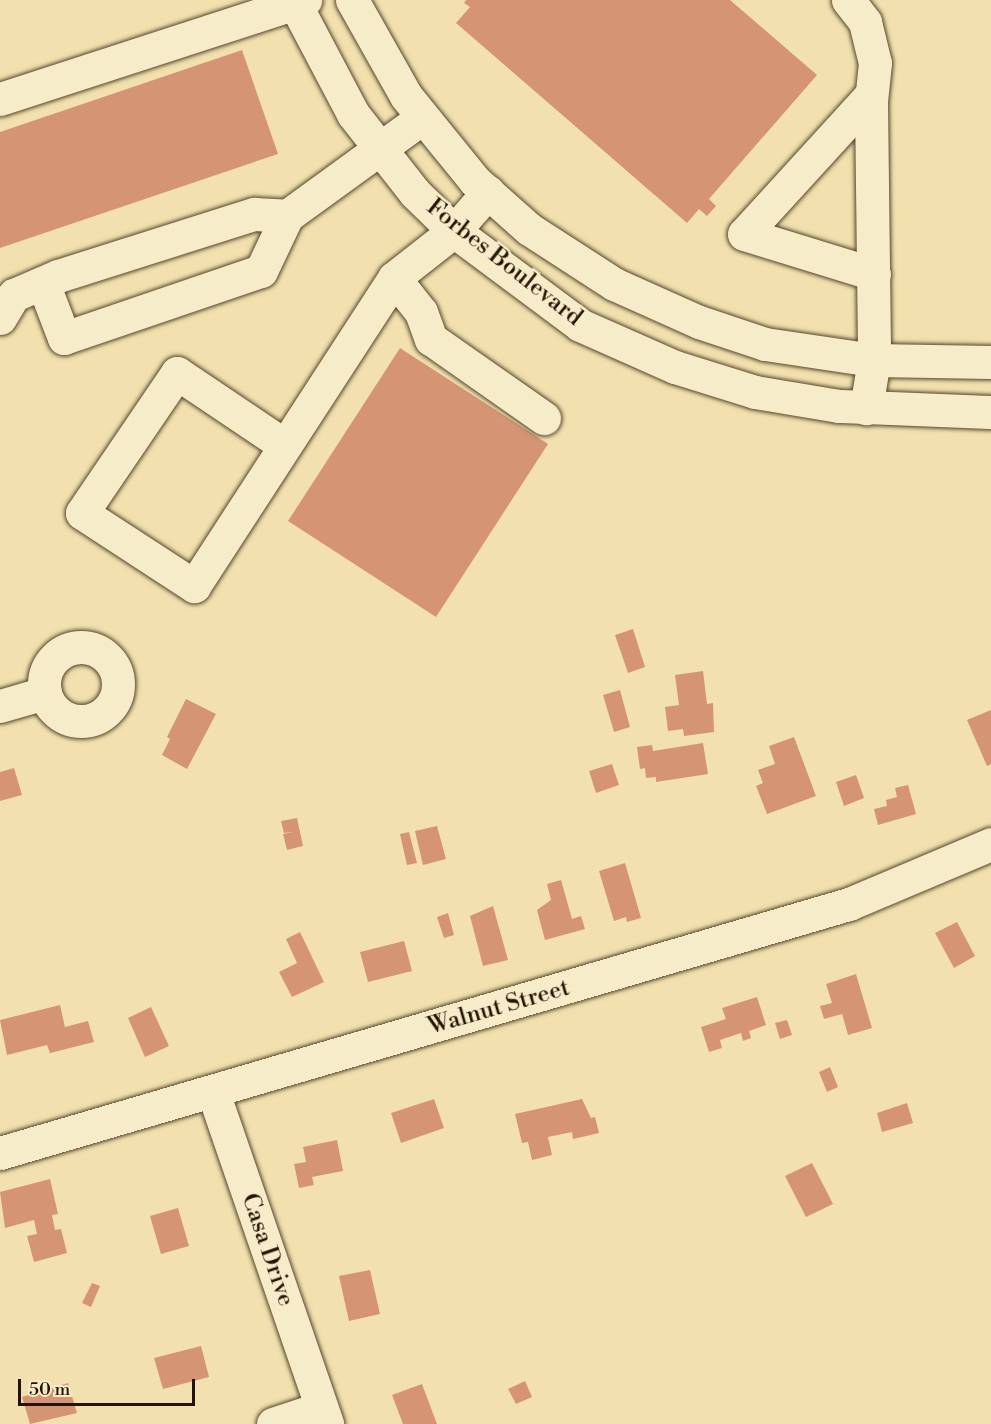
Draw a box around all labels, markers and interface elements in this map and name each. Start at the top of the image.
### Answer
street label: Forbes Boulevard [420,193,588,333]
street label: Walnut Street [425,974,573,1042]
street label: Casa Drive [234,1190,300,1310]
scale bar [21,1367,198,1405]
text: 50 m [29,1378,70,1401]

